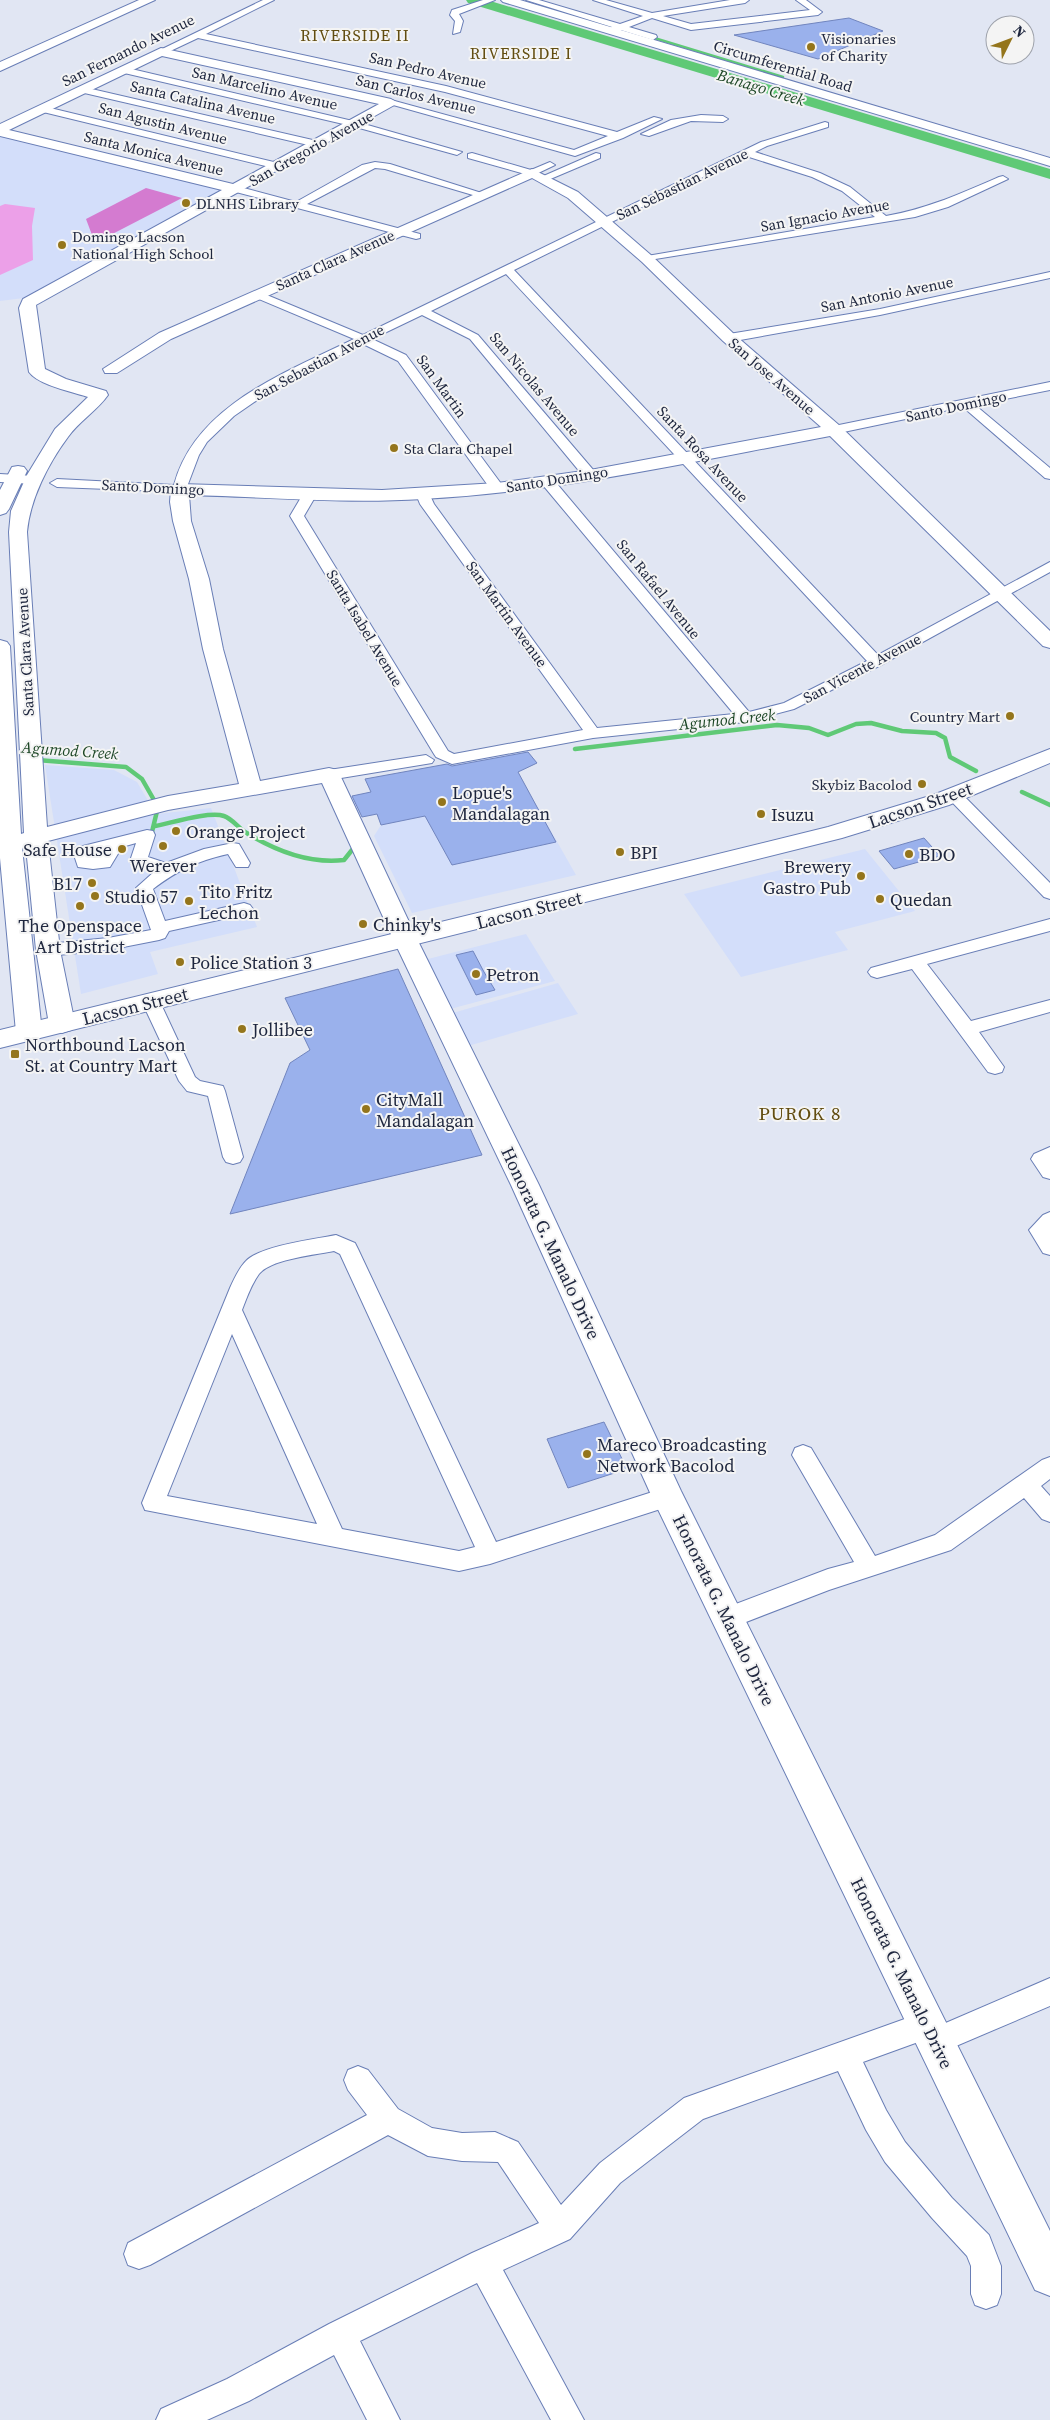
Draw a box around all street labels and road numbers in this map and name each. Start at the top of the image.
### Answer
street label: San Fernando Avenue [58,9,198,91]
street label: Circumferential Road [711,35,856,97]
street label: San Pedro Avenue [367,46,489,94]
street label: San Marcelino Avenue [190,61,340,115]
street label: San Carlos Avenue [354,69,479,119]
street label: Santa Catalina Avenue [128,75,278,129]
street label: San Agustin Avenue [96,97,230,149]
street label: San Gregorio Avenue [245,105,377,191]
street label: Santa Monica Avenue [82,126,226,181]
street label: San Sebastian Avenue [612,143,752,225]
street label: San Ignacio Avenue [759,193,891,237]
street label: Santa Clara Avenue [272,224,398,296]
street label: San Antonio Avenue [819,271,955,317]
street label: San Sebastian Avenue [250,319,388,405]
street label: San Nicolas Avenue [485,327,585,441]
street label: San Jose Avenue [724,333,820,420]
street label: San Martin [412,350,472,422]
street label: Santo Domingo [904,385,1008,427]
street label: Santa Rosa Avenue [653,401,754,507]
street label: Santo Domingo [505,461,609,497]
street label: Santo Domingo [101,474,205,500]
street label: San Rafael Avenue [612,535,706,644]
street label: San Martin Avenue [461,557,553,672]
street label: Santa Isabel Avenue [322,566,408,691]
street label: Santa Clara Avenue [11,587,39,717]
street label: San Vicente Avenue [799,628,925,708]
street label: Lacson Street [865,776,975,834]
street label: Lacson Street [474,885,585,935]
street label: Lacson Street [80,981,191,1031]
street label: Honorata G. Manalo Drive [495,1143,607,1343]
street label: Honorata G. Manalo Drive [667,1510,781,1710]
street label: Honorata G. Manalo Drive [845,1873,959,2073]

